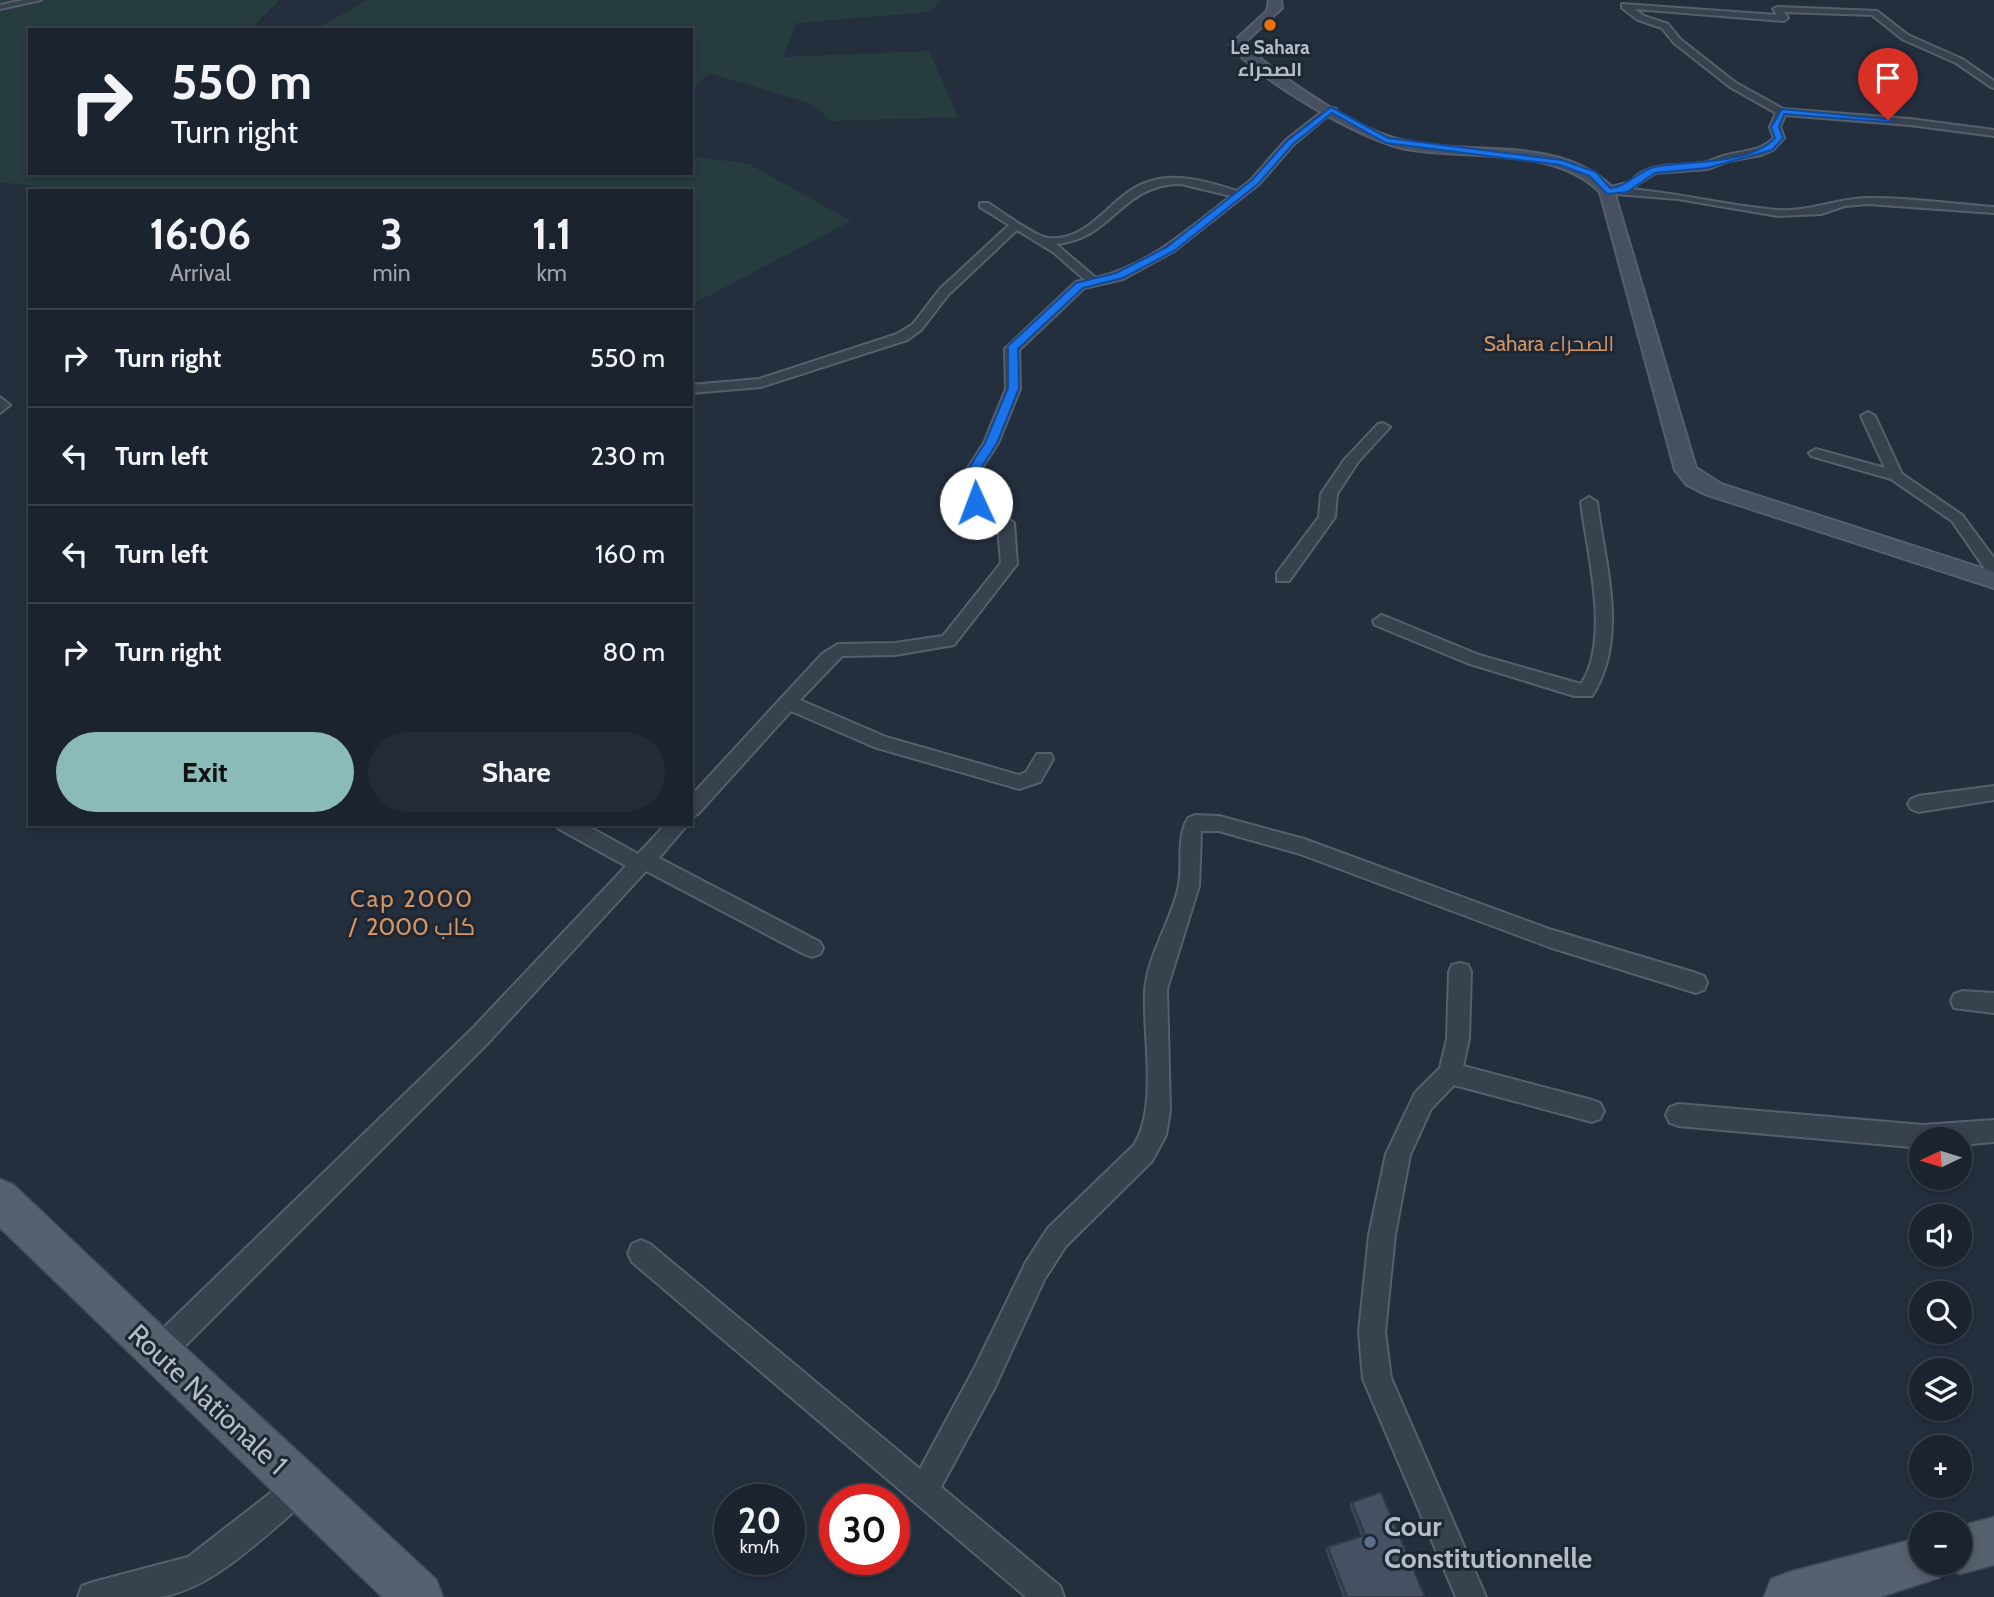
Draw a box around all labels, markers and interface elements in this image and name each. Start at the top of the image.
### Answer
marker: Le Sahara الصحراء [1262,17,1278,33]
place label: Le Sahara الصحراء [1230,36,1310,81]
pin [1858,48,1918,120]
text: 550 m [171,52,312,111]
icon: right [56,56,147,147]
icon: arrive [1869,59,1907,97]
text: Turn right [171,112,298,151]
text: 16:06 [149,208,251,260]
text: 3 [380,208,403,260]
text: 1.1 [532,208,572,260]
text: Arrival [170,259,231,287]
text: min [373,259,411,287]
text: km [537,259,567,287]
district label: Sahara الصحراء [1484,331,1614,356]
icon: right [56,339,94,377]
text: Turn right [115,342,221,374]
text: 550 m [590,342,665,374]
icon: left [56,437,94,475]
text: Turn left [115,440,208,472]
text: 230 m [591,440,665,472]
position arrow [939,466,1013,540]
icon: left [56,535,94,573]
text: Turn left [115,538,208,570]
text: 160 m [595,538,665,570]
icon: right [56,633,94,671]
text: Turn right [115,636,221,668]
text: 80 m [602,636,665,668]
button: Exit [56,732,354,812]
button: Share [368,732,665,812]
district label: Cap 2000 / كاب 2000 [348,884,475,941]
north arrow [1909,1127,1972,1190]
map controls [1909,1127,1972,1575]
button: sound [1909,1204,1972,1267]
button: search [1909,1281,1972,1344]
street label: Route Nationale 1 [121,1317,295,1481]
button: layers [1909,1358,1972,1421]
button: + [1909,1435,1972,1498]
speed limit sign: 30 [819,1484,910,1575]
text: 20 [738,1499,781,1542]
place label: Cour Constitutionnelle [1384,1509,1592,1575]
button: − [1909,1512,1972,1575]
marker: Cour Constitutionnelle [1362,1534,1378,1550]
text: km/h [740,1536,779,1558]

